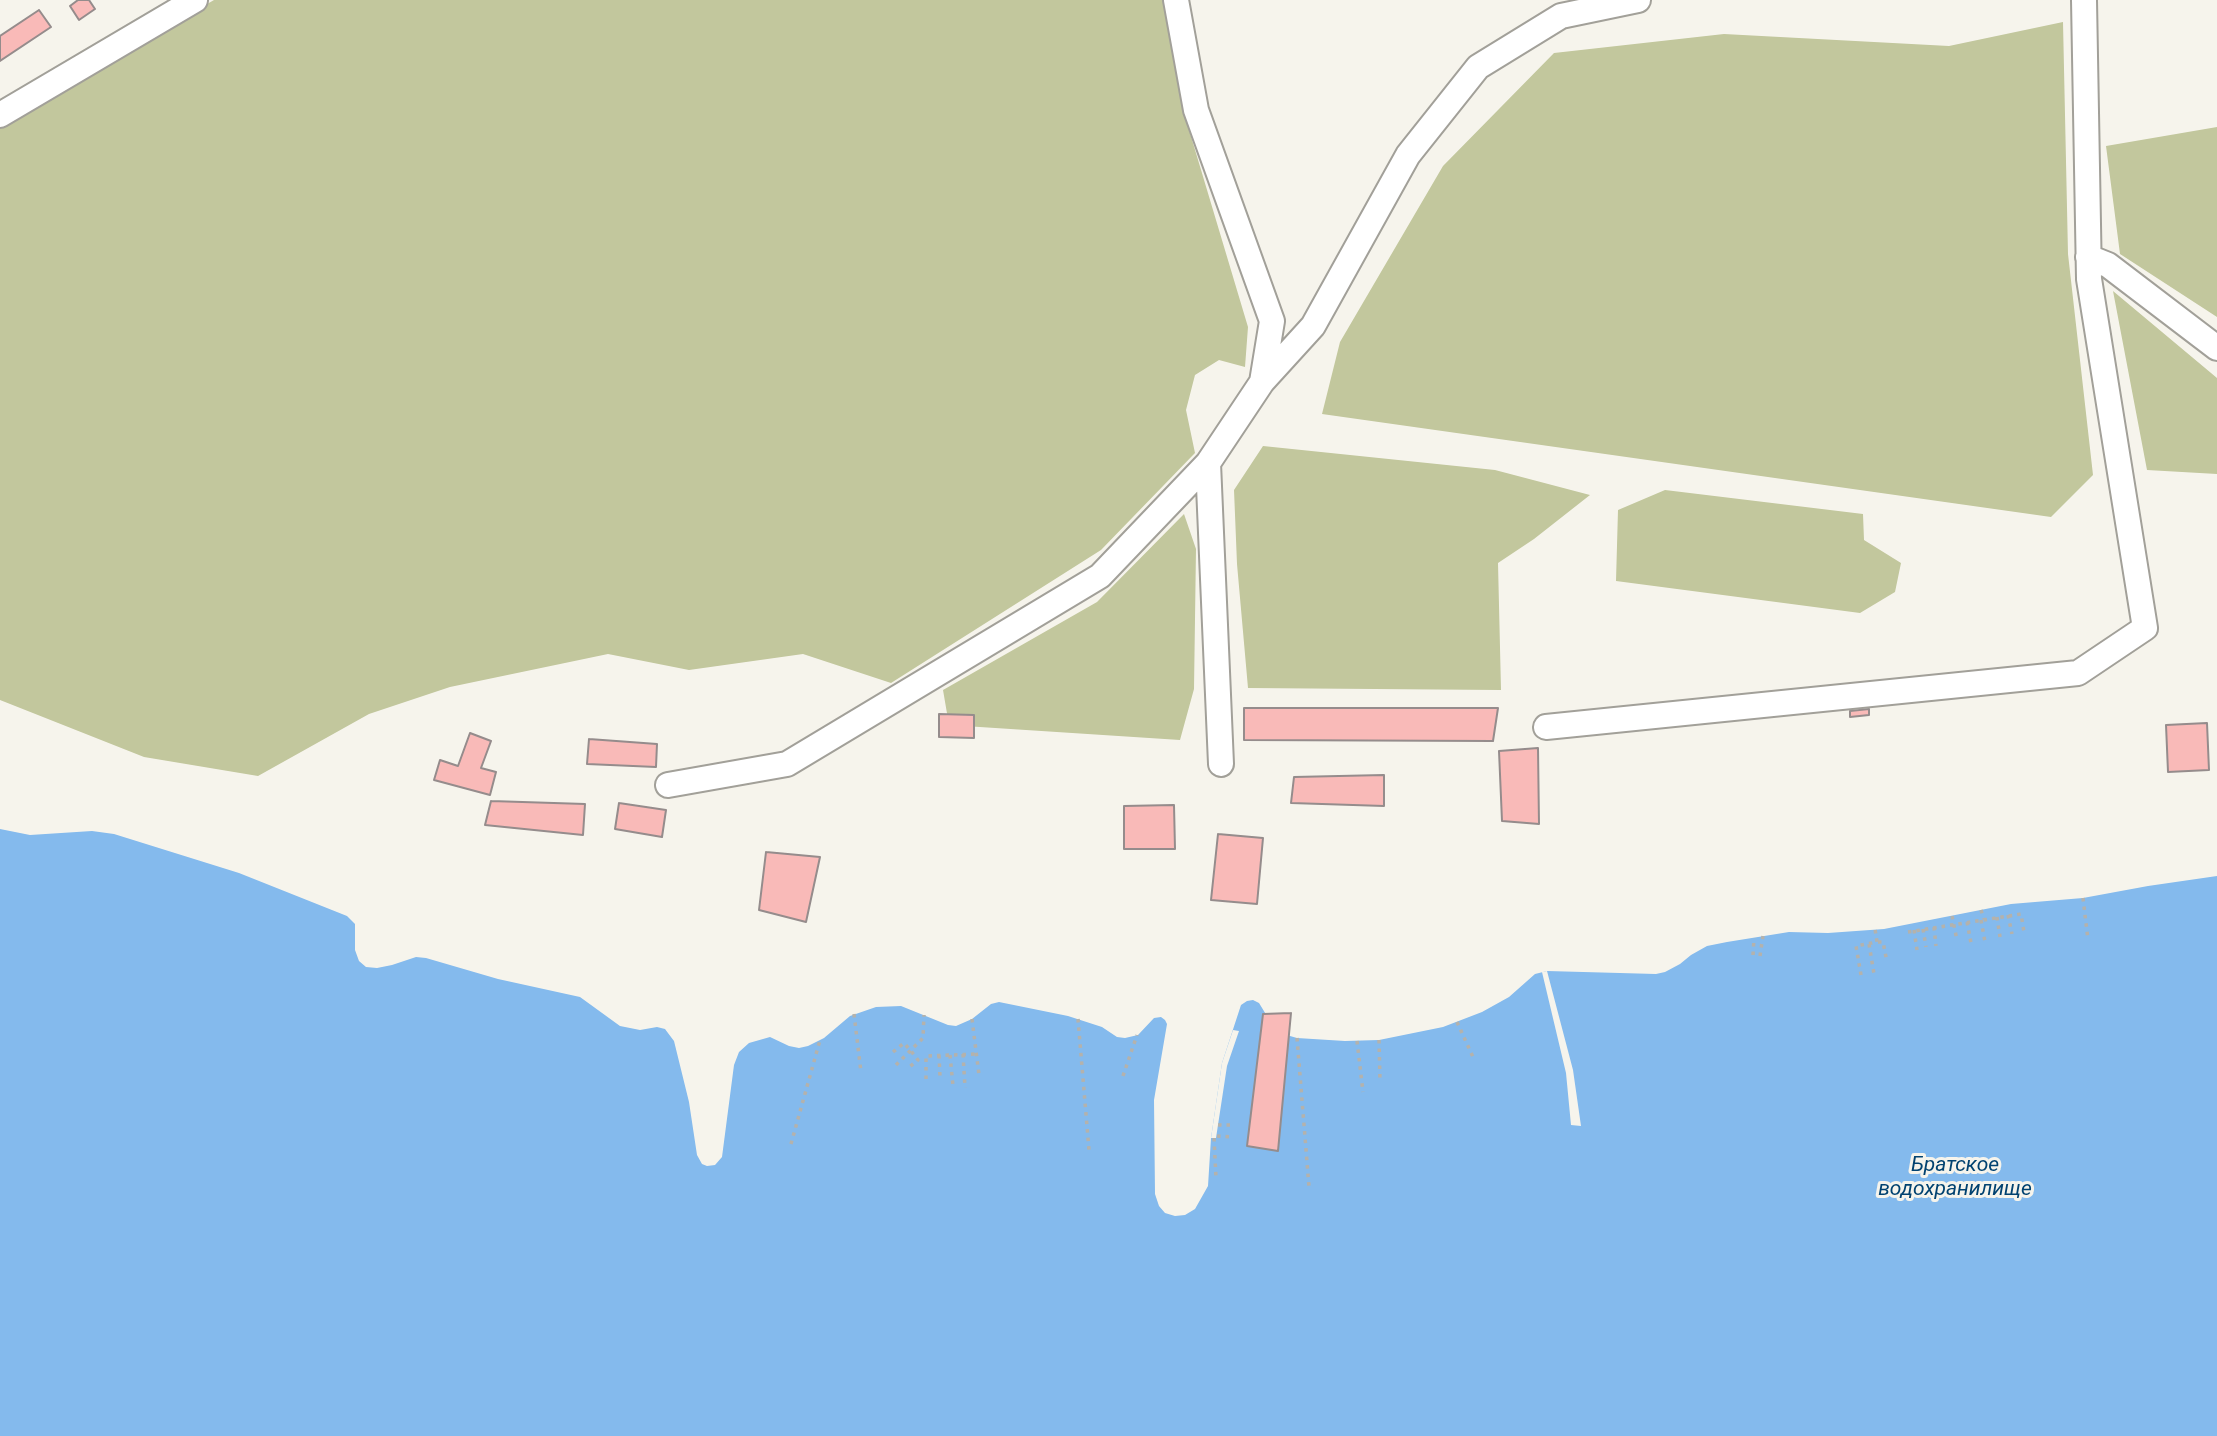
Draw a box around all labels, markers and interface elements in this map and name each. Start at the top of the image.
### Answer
water label: Братское водохранилище [1878,1153,2032,1203]

